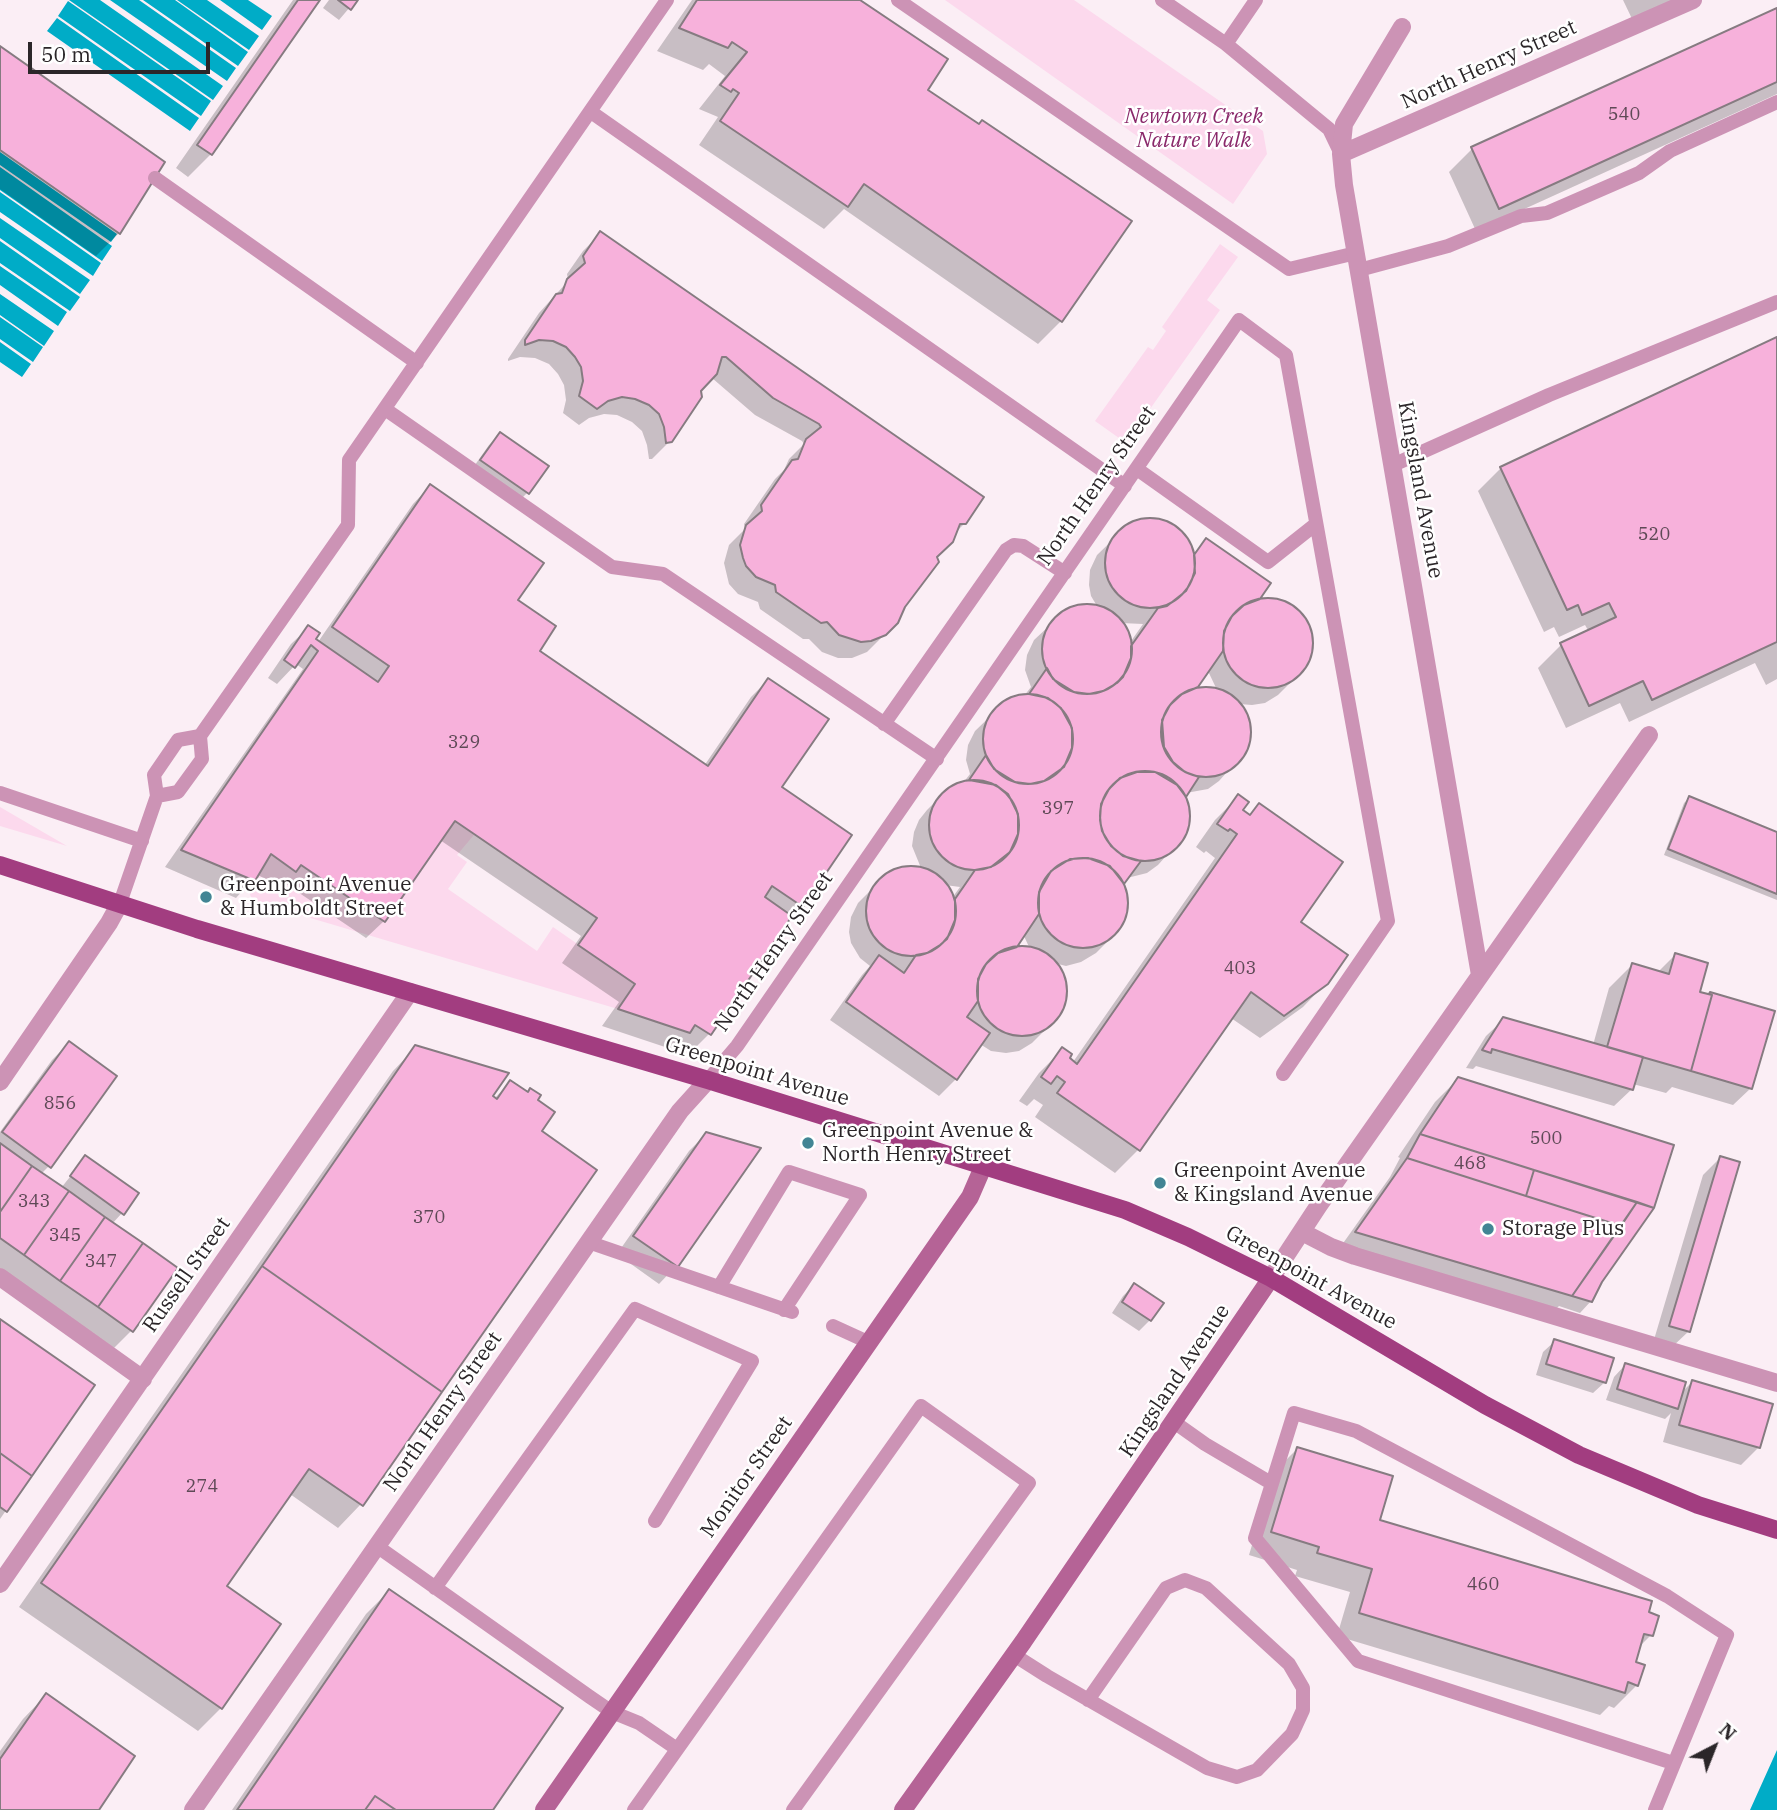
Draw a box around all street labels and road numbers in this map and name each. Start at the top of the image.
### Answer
street label: North Henry Street [1397,15,1581,115]
street label: Kingsland Avenue [1392,400,1448,580]
street label: North Henry Street [1032,401,1162,571]
street label: North Henry Street [709,867,839,1037]
street label: Greenpoint Avenue [662,1032,852,1112]
street label: Russell Street [138,1212,236,1338]
street label: Greenpoint Avenue [1221,1221,1401,1335]
street label: Kingsland Avenue [1114,1300,1236,1462]
street label: North Henry Street [378,1327,508,1497]
street label: Monitor Street [696,1411,798,1543]

